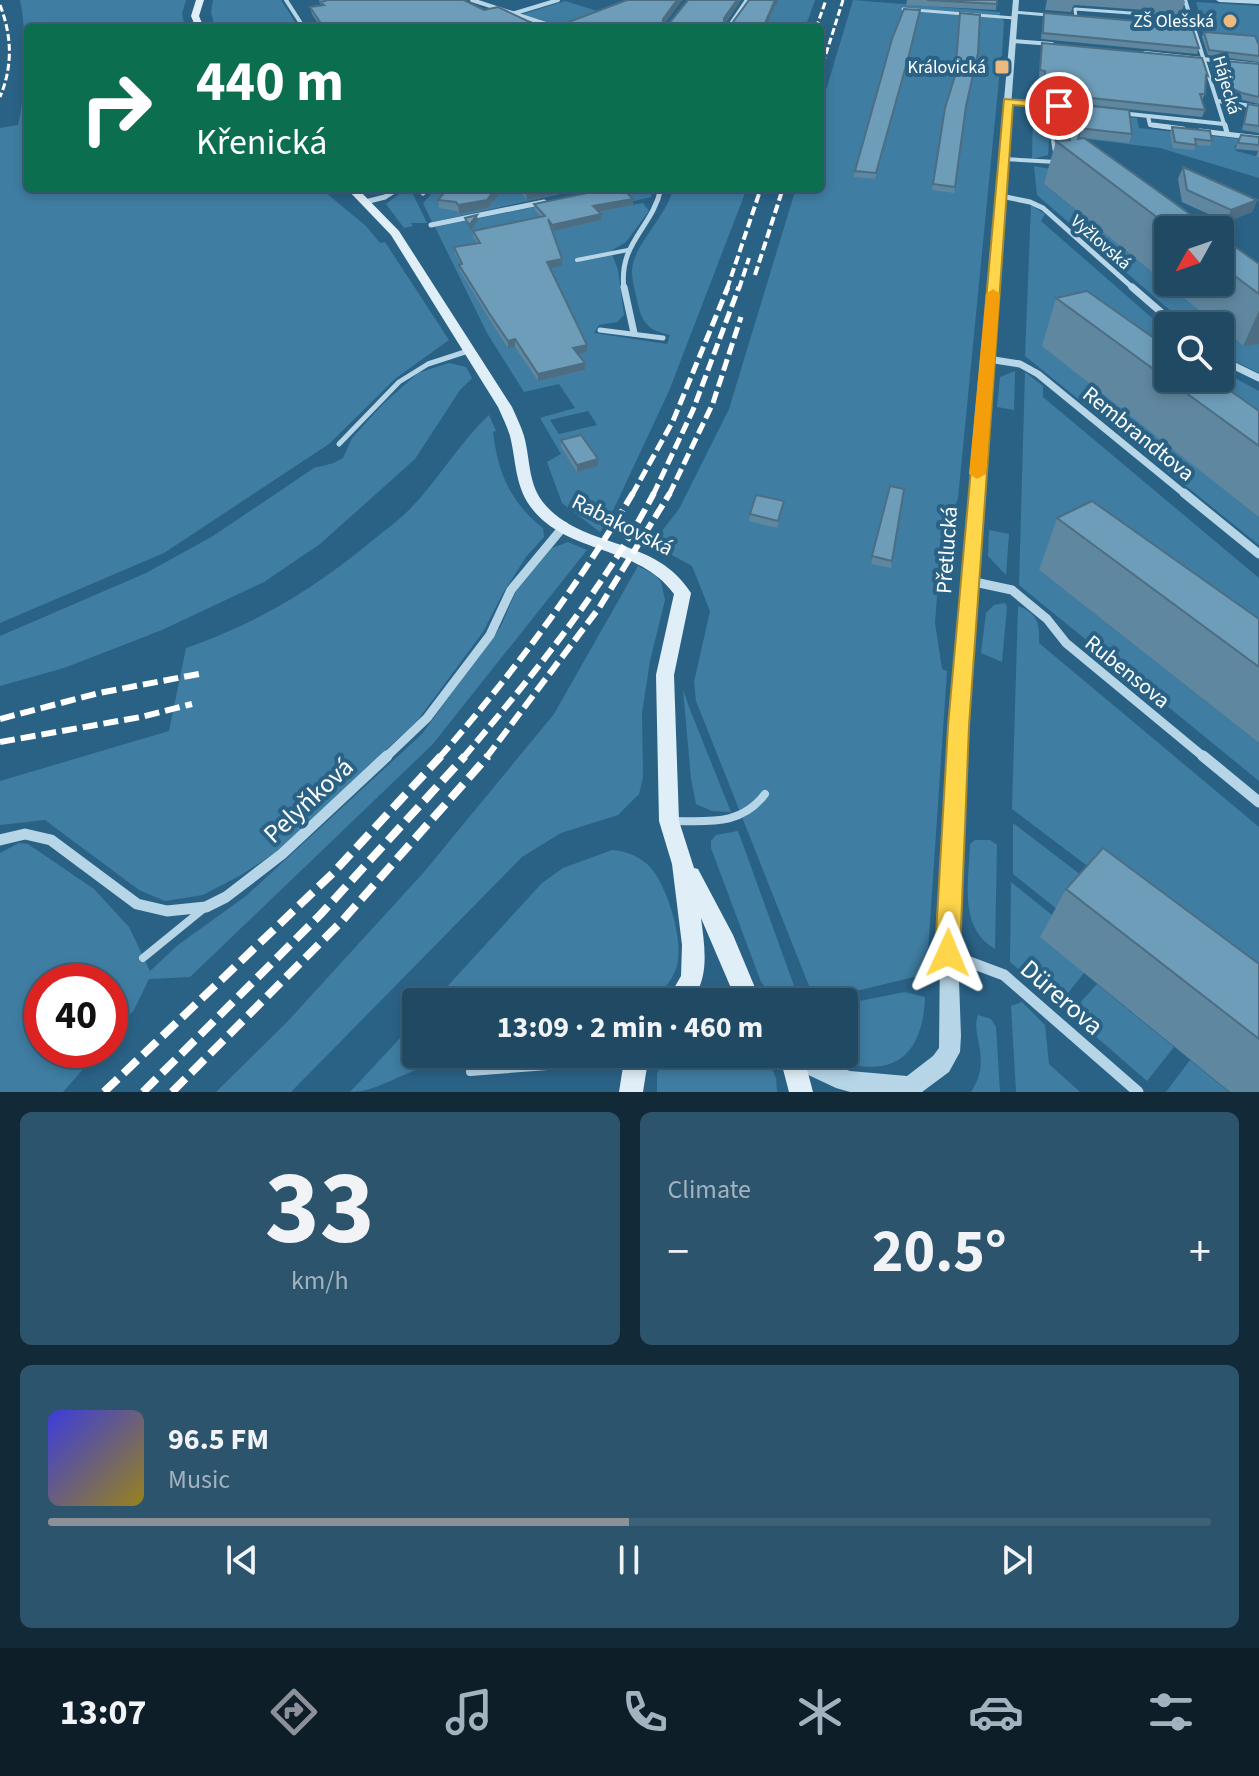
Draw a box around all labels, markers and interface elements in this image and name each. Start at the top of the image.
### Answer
place label: ZŠ Olešská [1133,9,1214,34]
marker: ZŠ Olešská [1221,12,1239,30]
text: 440 m [196,43,344,122]
street label: Hájecká [1206,53,1247,118]
place label: Královická [908,55,986,80]
icon: right [64,56,168,160]
marker: Královická [993,58,1011,76]
pin [1025,72,1093,140]
icon: arrive [1037,84,1081,128]
text: Křenická [196,117,327,168]
street label: Vyžlovská [1065,209,1136,276]
north arrow [1154,216,1234,296]
map controls [1154,216,1234,392]
button: search [1154,312,1234,392]
street label: Rembrandtova [1075,379,1201,489]
street label: Rabakovská [566,486,679,564]
street label: Přetlucká [928,505,966,595]
street label: Rubensova [1078,627,1177,716]
street label: Pelyňková [255,749,362,852]
position arrow [906,911,990,995]
street label: Dürerova [1012,951,1111,1044]
speed limit sign: 40 [24,964,128,1068]
text: 13:09 · 2 min · 460 m [497,1006,763,1049]
text: 33 [265,1136,375,1284]
text: Climate [668,1171,751,1208]
text: 20.5° [872,1210,1007,1295]
text: − [668,1221,689,1284]
text: + [1189,1221,1211,1284]
text: km/h [291,1262,349,1299]
text: 96.5 FM [168,1418,269,1461]
text: Music [168,1461,230,1498]
icon: previous [220,1538,264,1582]
icon: pause [607,1538,651,1582]
icon: next [995,1538,1039,1582]
icon: directions [266,1684,322,1740]
icon: music [441,1684,497,1740]
icon: phone [617,1684,673,1740]
icon: climate [792,1684,848,1740]
icon: car [968,1684,1024,1740]
icon: filters [1143,1684,1199,1740]
text: 13:07 [60,1687,147,1738]

